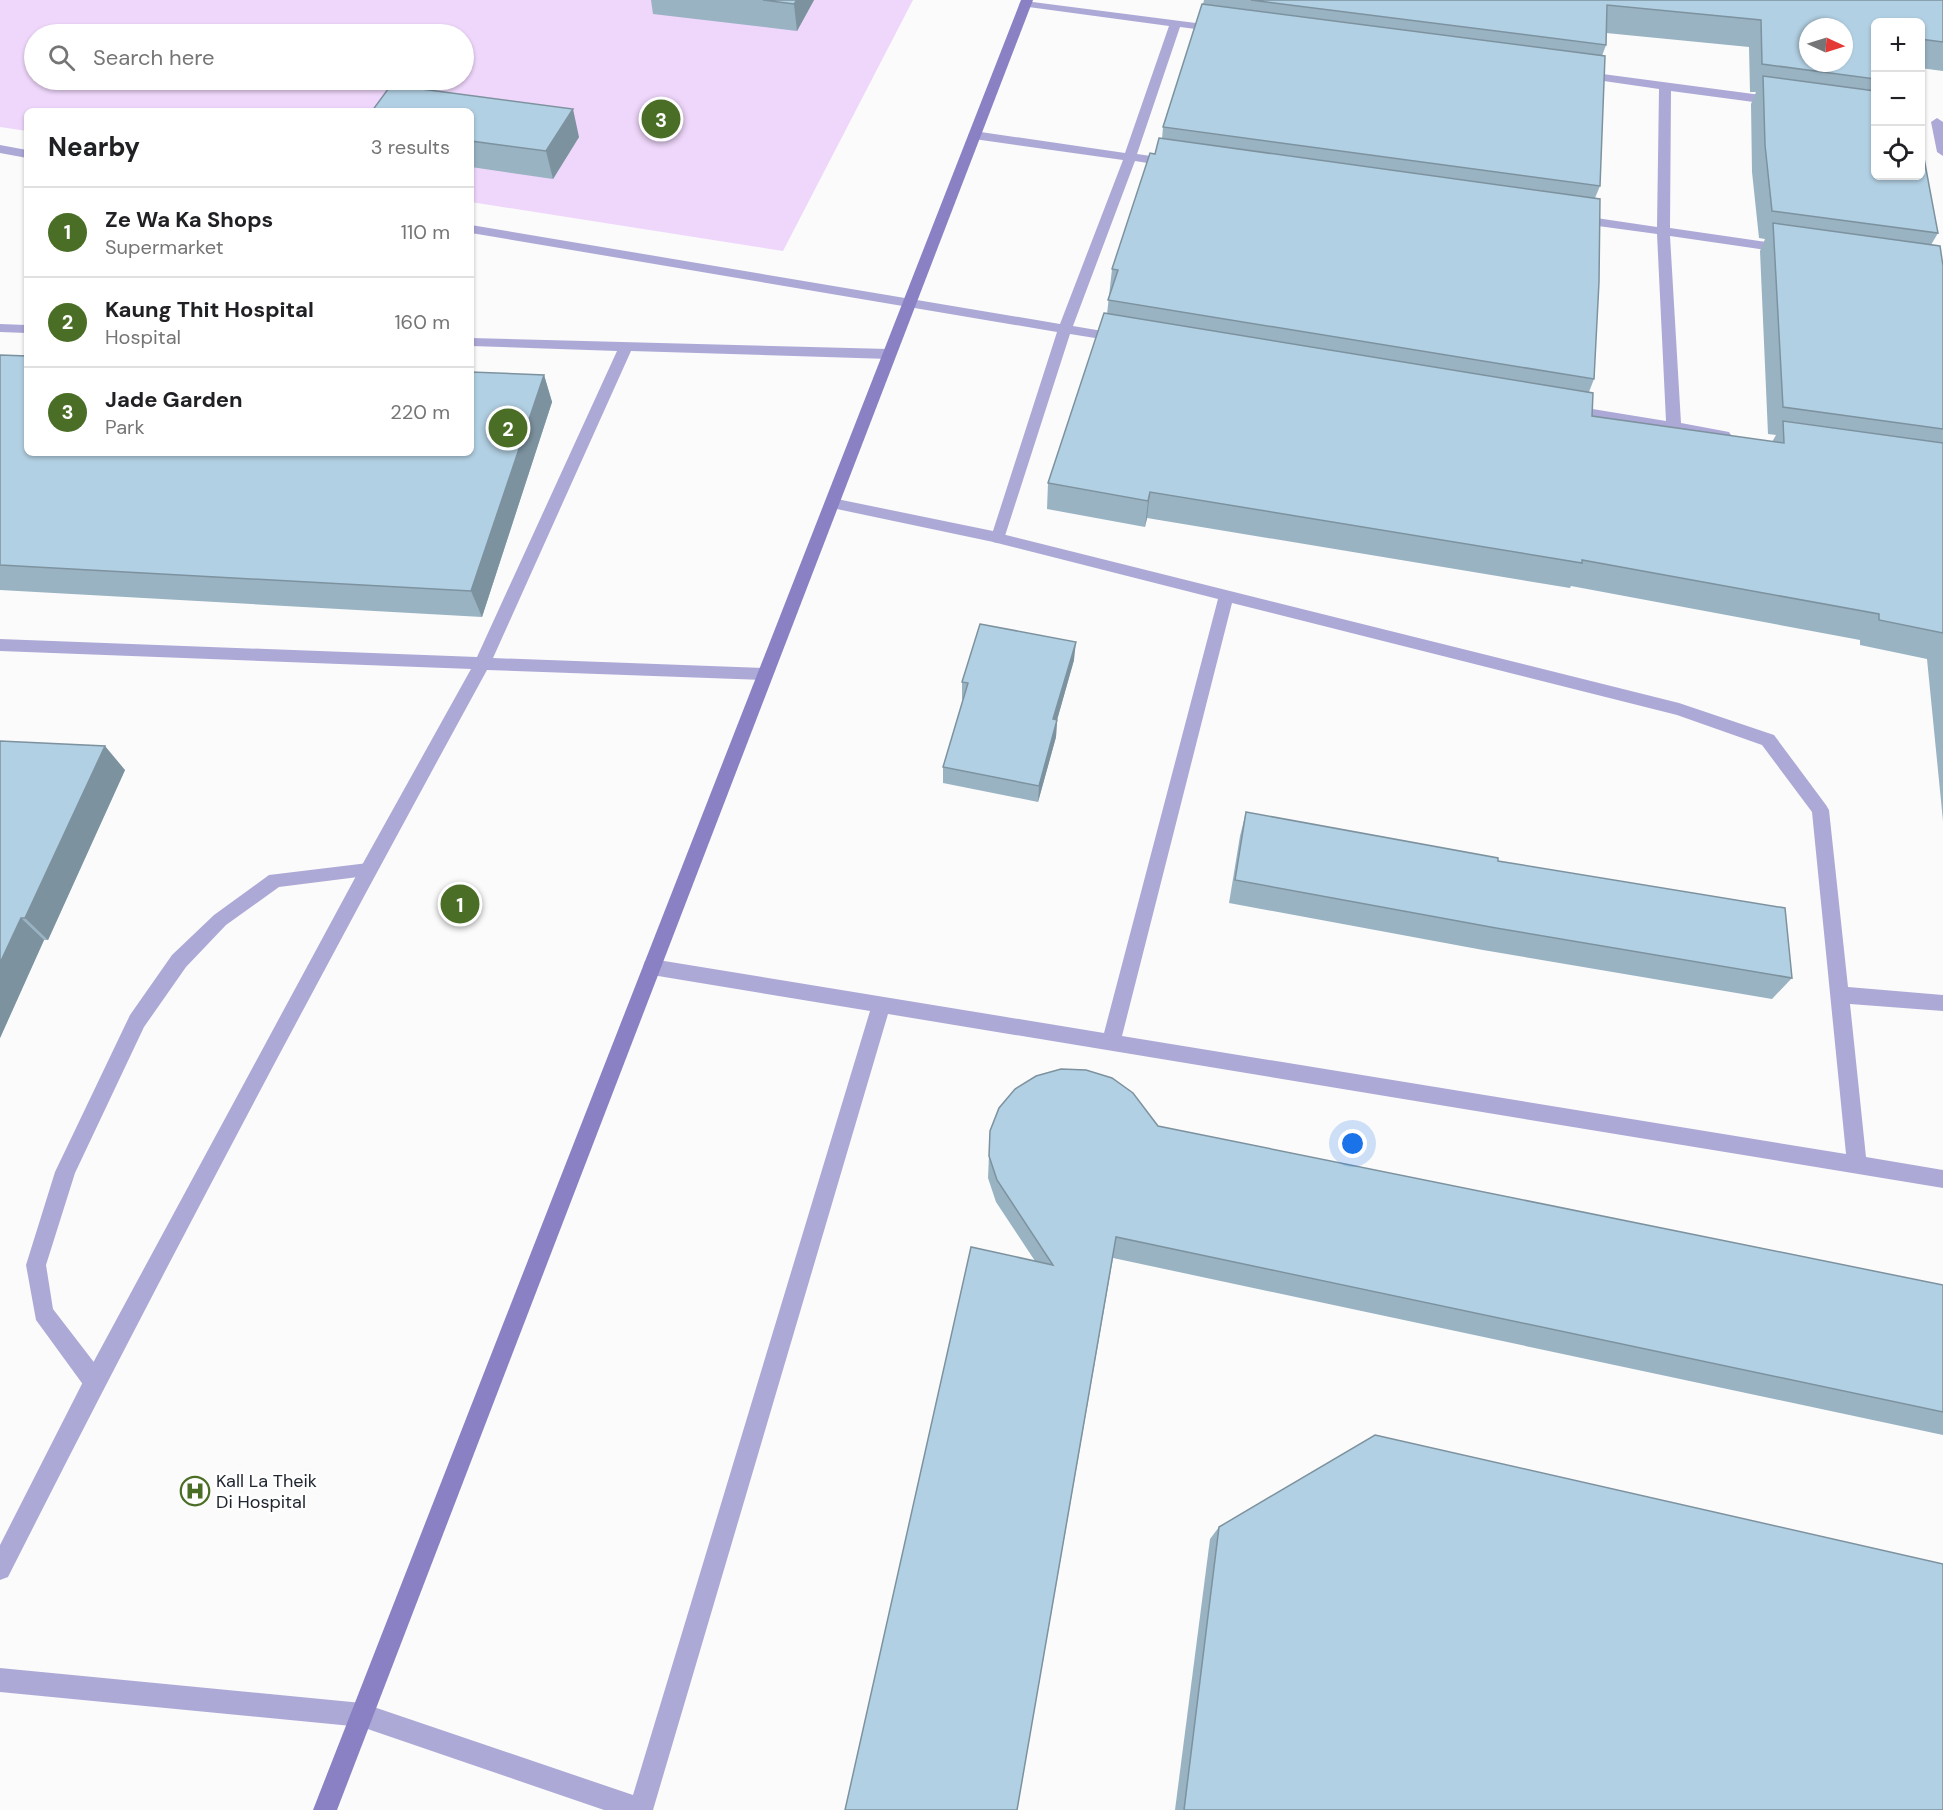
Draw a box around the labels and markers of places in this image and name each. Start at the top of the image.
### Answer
pin: 3 [642,96,680,142]
pin: 2 [488,406,528,450]
pin: 1 [440,882,480,926]
place label: Kall La Theik Di Hospital [216,1469,317,1514]
hospital icon: Kall La Theik Di Hospital [179,1475,211,1507]

